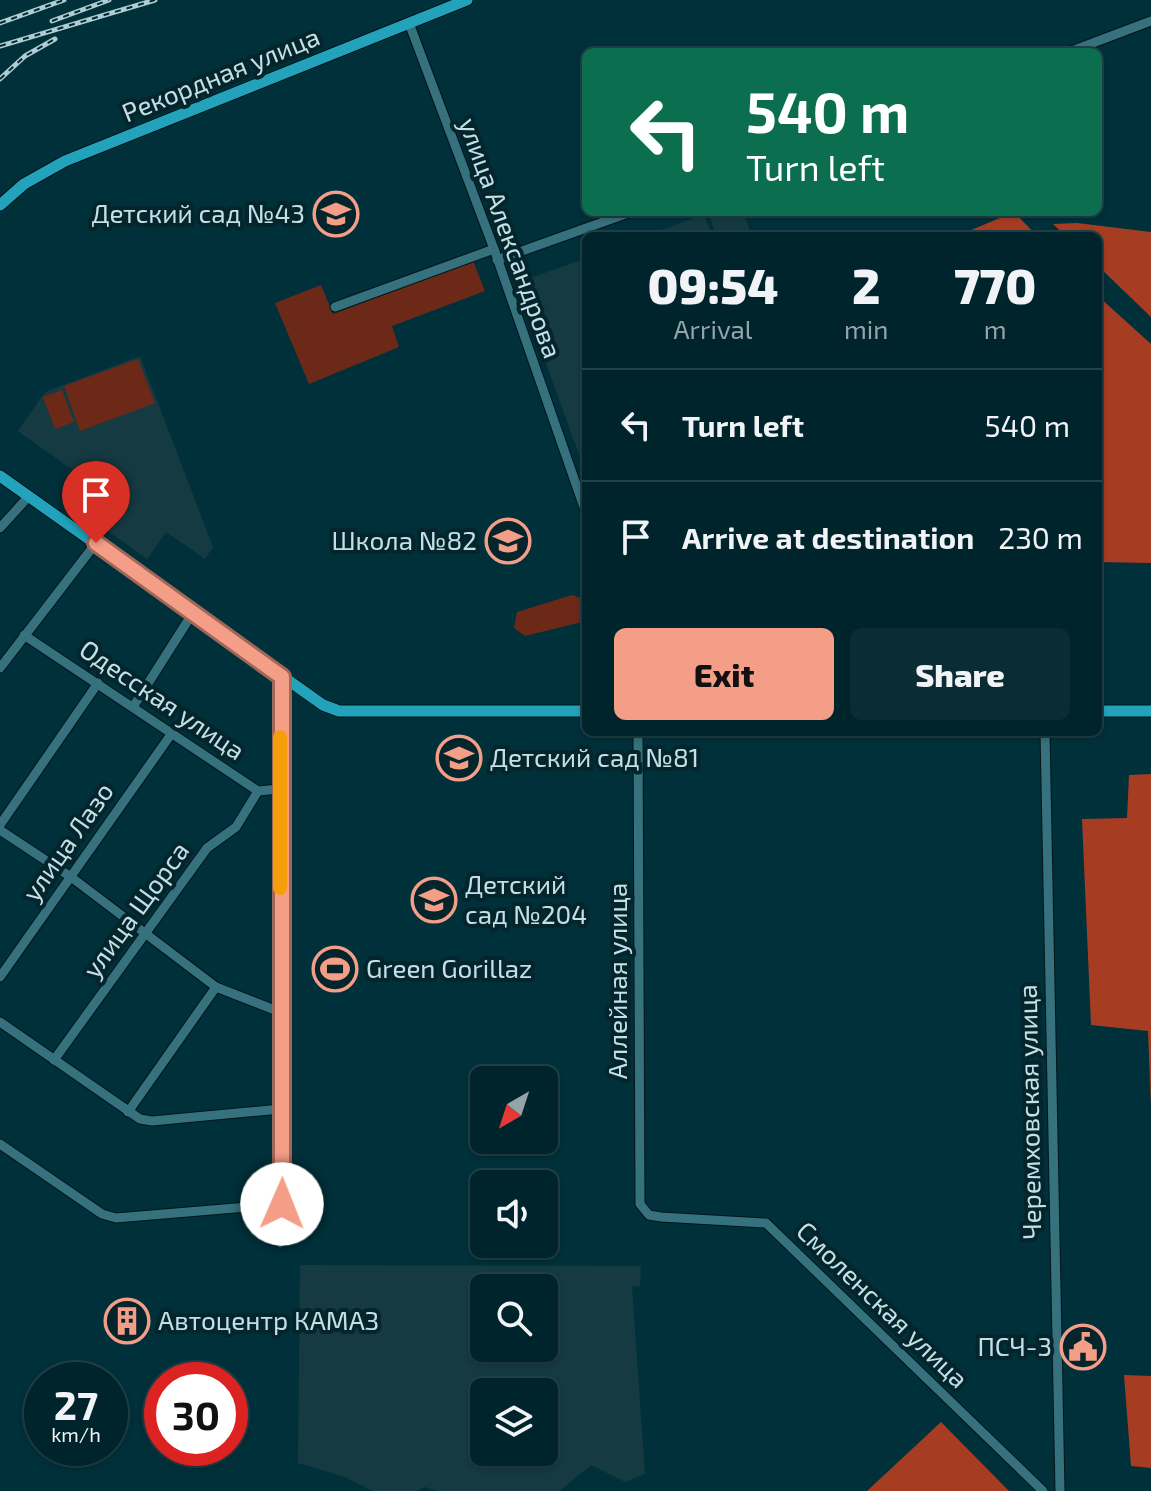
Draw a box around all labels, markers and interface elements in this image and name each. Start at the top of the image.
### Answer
street label: Рекордная улица [117,20,324,128]
text: 540 m [746,77,909,144]
icon: left [614,80,718,184]
street label: улица Александрова [453,113,569,362]
text: Turn left [746,145,885,188]
school or university icon: Детский сад №43 [312,190,360,238]
place label: Детский сад №43 [91,197,305,228]
text: 09:54 [648,256,778,314]
text: 2 [852,256,880,314]
text: 770 [954,256,1036,314]
text: Arrival [673,313,753,344]
text: min [844,313,888,344]
text: m [984,313,1007,344]
icon: left [614,403,658,447]
text: Turn left [682,407,804,443]
text: 540 m [984,407,1070,443]
pin [62,461,130,543]
icon: arrive [74,473,118,517]
icon: arrive [614,515,658,559]
school or university icon: Школа №82 [484,517,532,565]
text: Arrive at destination [682,519,974,555]
text: 230 m [998,519,1083,555]
place label: Школа №82 [331,524,477,555]
button: Exit [614,628,834,720]
button: Share [850,628,1070,720]
street label: Одесская улица [74,632,251,766]
school or university icon: Детский сад №81 [435,734,483,782]
place label: Детский сад №81 [490,741,699,772]
street label: улица Лазо [15,776,120,907]
street label: улица Щорса [75,835,195,984]
place label: Детский сад №204 [465,868,587,929]
school or university icon: Детский сад №204 [410,876,458,924]
street label: Аллейная улица [601,883,633,1079]
sports icon: Green Gorillaz [311,945,359,993]
place label: Green Gorillaz [366,952,532,983]
street label: Черемховская улица [1011,984,1047,1240]
north arrow [470,1066,558,1154]
map controls [470,1066,558,1466]
position arrow [240,1162,324,1246]
button: sound [470,1170,558,1258]
street label: Смоленская улица [790,1214,975,1394]
button: search [470,1274,558,1362]
building icon: Автоцентр КАМАЗ [103,1297,151,1345]
place label: Автоцентр КАМАЗ [158,1304,379,1335]
public building icon: ПСЧ-3 [1059,1323,1107,1371]
place label: ПСЧ-3 [977,1330,1052,1361]
speed limit sign: 30 [144,1362,248,1466]
button: layers [470,1378,558,1466]
text: 27 [54,1380,98,1428]
text: km/h [51,1422,101,1446]

